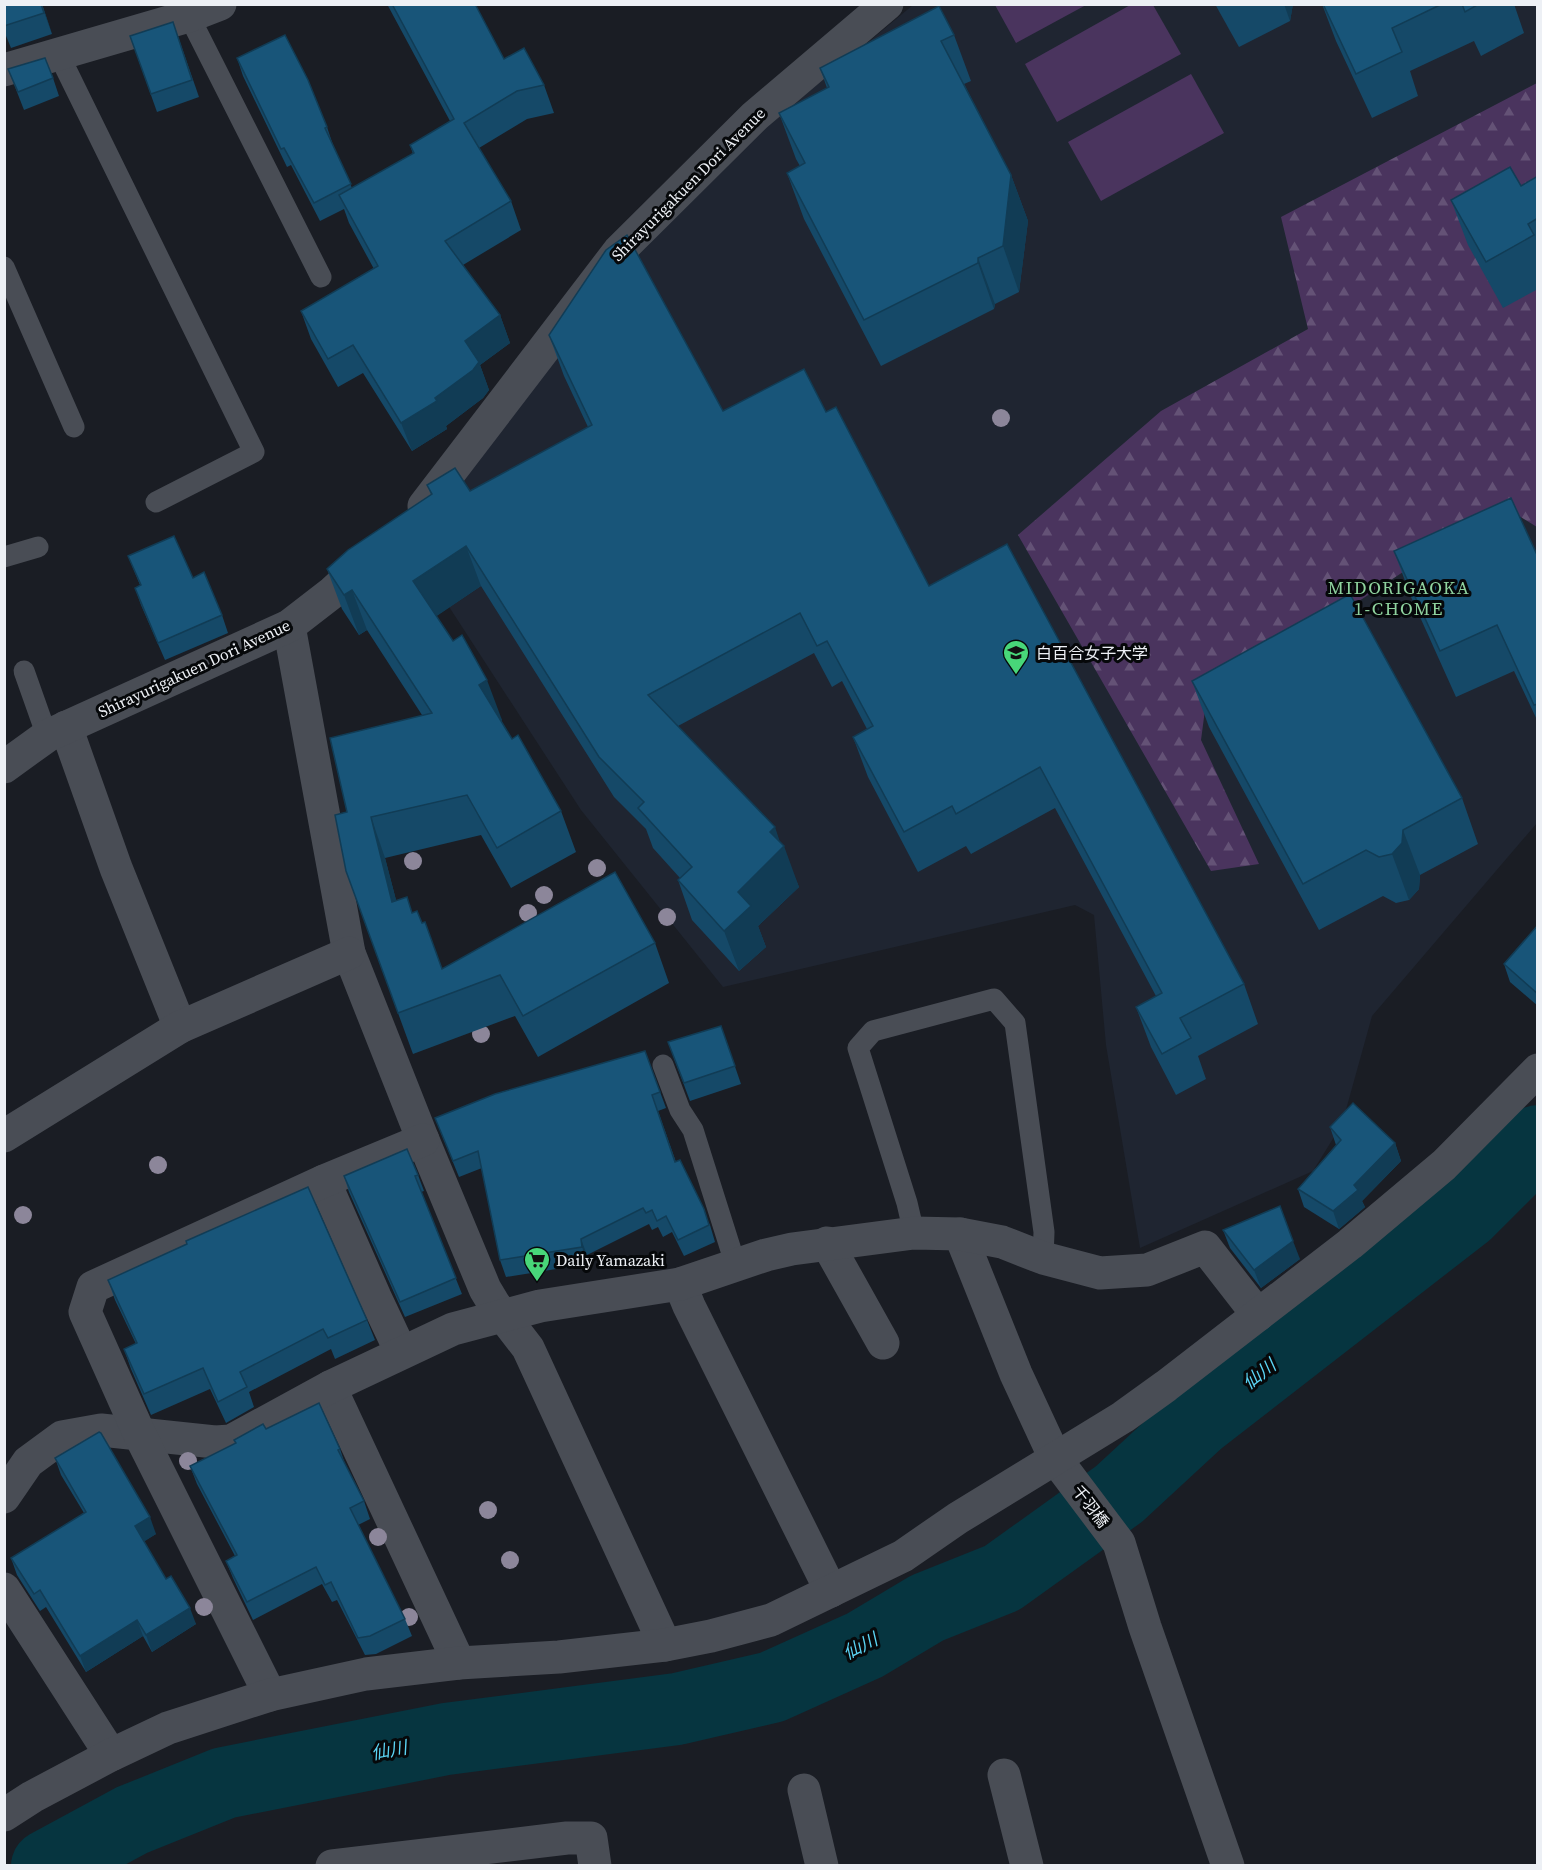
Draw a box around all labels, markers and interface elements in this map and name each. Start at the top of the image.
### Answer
street label: Shirayurigakuen Dori Avenue [606,102,770,266]
district label: MIDORIGAOKA 1-CHOME [1328,575,1470,621]
street label: Shirayurigakuen Dori Avenue [94,614,294,722]
school or university icon: 白百合女子大学 [1001,638,1031,676]
place label: 白百合女子大学 [1036,642,1148,664]
supermarket icon: Daily Yamazaki [522,1245,552,1283]
place label: Daily Yamazaki [556,1249,665,1271]
water label: 仙川 [1237,1352,1282,1395]
street label: 千羽橋 [1068,1480,1114,1532]
water label: 仙川 [838,1626,883,1665]
water label: 仙川 [369,1734,411,1766]

